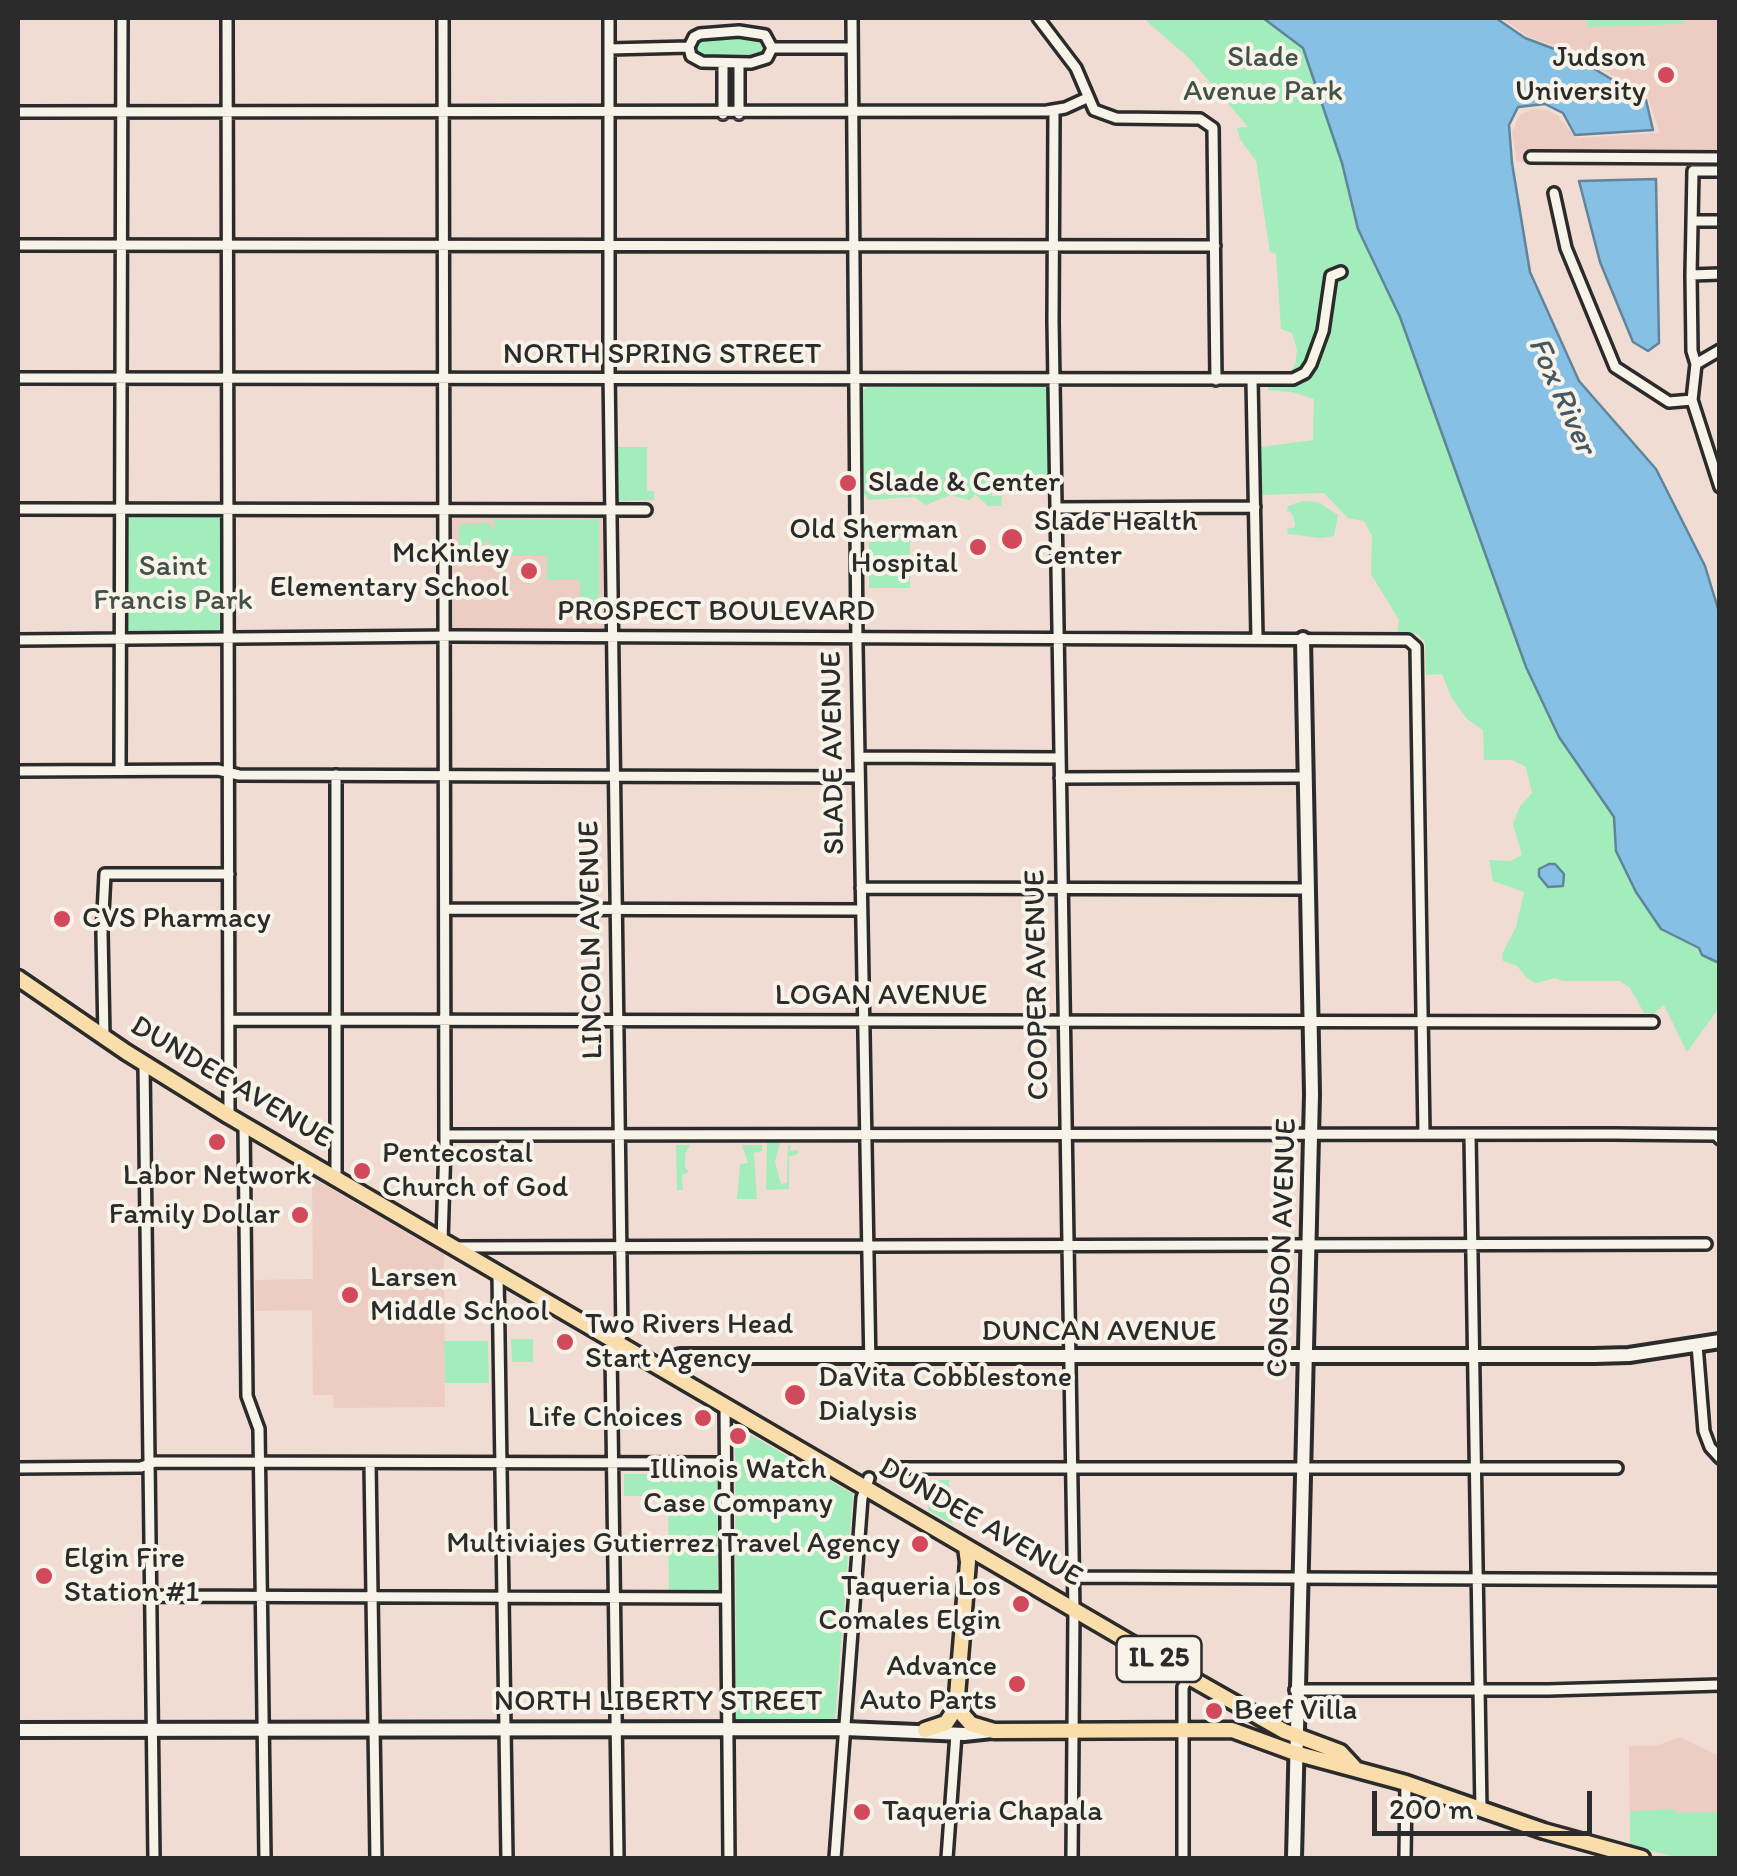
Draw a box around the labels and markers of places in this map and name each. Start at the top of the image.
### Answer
place label: Judson University [1515,40,1646,110]
marker: Judson University [1655,64,1677,86]
place label: Slade & Center [868,465,1060,501]
marker: Slade & Center [837,472,859,494]
place label: Slade Health Center [1034,504,1198,574]
place label: Old Sherman Hospital [789,512,958,582]
marker: Slade Health Center [999,526,1025,552]
place label: McKinley Elementary School [270,536,509,606]
marker: Old Sherman Hospital [967,536,989,558]
marker: McKinley Elementary School [518,560,540,582]
place label: CVS Pharmacy [82,901,271,937]
marker: CVS Pharmacy [51,908,73,930]
marker: Labor Network [206,1131,228,1153]
place label: Pentecostal Church of God [382,1136,568,1206]
place label: Labor Network [123,1158,311,1194]
marker: Pentecostal Church of God [351,1160,373,1182]
place label: Family Dollar [109,1197,280,1233]
marker: Family Dollar [289,1204,311,1226]
place label: Larsen Middle School [370,1260,549,1330]
marker: Larsen Middle School [339,1284,361,1306]
place label: Two Rivers Head Start Agency [585,1307,793,1378]
marker: Two Rivers Head Start Agency [554,1331,576,1353]
place label: DaVita Cobblestone Dialysis [818,1360,1072,1430]
marker: DaVita Cobblestone Dialysis [782,1382,808,1408]
place label: Life Choices [528,1400,683,1436]
marker: Life Choices [692,1407,714,1429]
marker: Illinois Watch Case Company [727,1425,749,1447]
place label: Illinois Watch Case Company [643,1452,833,1522]
place label: Multiviajes Gutierrez Travel Agency [446,1526,900,1562]
marker: Multiviajes Gutierrez Travel Agency [909,1533,931,1555]
place label: Elgin Fire Station #1 [64,1541,199,1612]
marker: Elgin Fire Station #1 [33,1565,55,1587]
place label: Taqueria Los Comales Elgin [818,1569,1001,1640]
marker: Taqueria Los Comales Elgin [1010,1593,1032,1615]
place label: Advance Auto Parts [860,1649,997,1720]
marker: Advance Auto Parts [1006,1673,1028,1695]
place label: Beef Villa [1234,1693,1357,1729]
marker: Beef Villa [1203,1700,1225,1722]
place label: Taqueria Chapala [882,1794,1103,1830]
marker: Taqueria Chapala [851,1801,873,1823]

